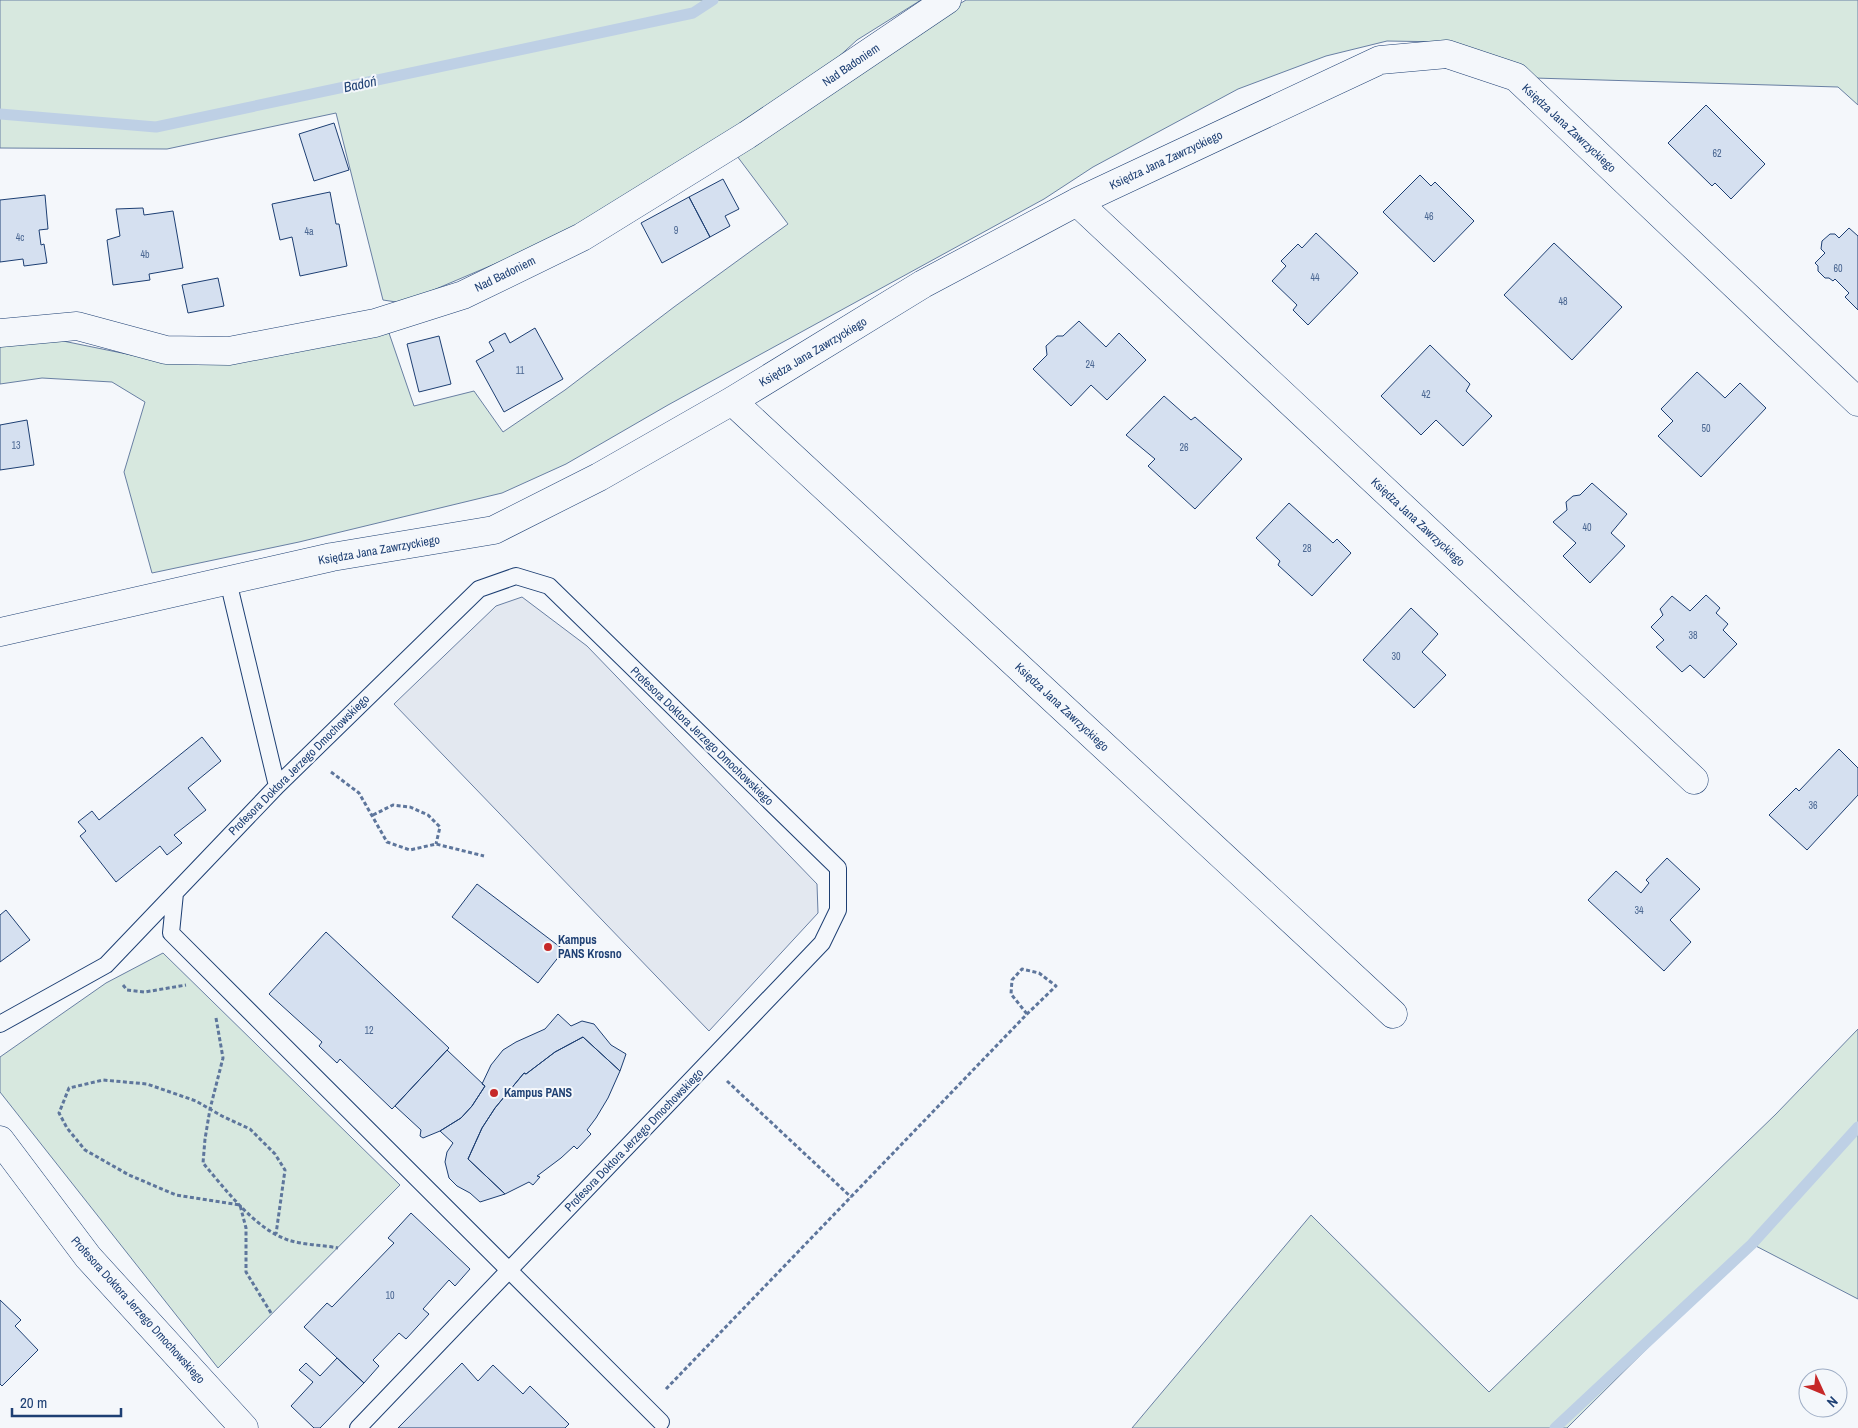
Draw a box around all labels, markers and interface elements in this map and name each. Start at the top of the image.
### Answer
street label: Nad Badoniem [819,40,883,90]
water label: Badoń [342,72,378,96]
street label: Księdza Jana Zawrzyckiego [1519,80,1619,176]
street label: Księdza Jana Zawrzyckiego [1107,127,1225,193]
house number: 62 [1712,147,1722,160]
house number: 46 [1424,210,1434,223]
house number: 9 [674,224,679,237]
house number: 4a [304,225,314,238]
house number: 4c [16,231,24,244]
house number: 4b [140,248,150,261]
street label: Nad Badoniem [472,252,538,296]
house number: 60 [1833,262,1843,275]
house number: 44 [1310,271,1320,284]
house number: 48 [1558,295,1568,308]
street label: Księdza Jana Zawrzyckiego [756,313,870,391]
house number: 24 [1085,358,1095,371]
house number: 11 [516,364,525,377]
house number: 42 [1421,388,1431,401]
house number: 50 [1701,422,1711,435]
house number: 13 [11,439,21,452]
house number: 26 [1179,441,1189,454]
street label: Księdza Jana Zawrzyckiego [1368,474,1468,570]
house number: 40 [1582,521,1592,534]
street label: Księdza Jana Zawrzyckiego [317,531,441,569]
house number: 28 [1302,542,1312,555]
house number: 38 [1688,629,1698,642]
house number: 30 [1391,650,1401,663]
street label: Księdza Jana Zawrzyckiego [1012,659,1112,755]
street label: Profesora Doktora Jerzego Dmochowskiego [627,663,777,809]
street label: Profesora Doktora Jerzego Dmochowskiego [225,691,373,839]
house number: 36 [1808,799,1818,812]
house number: 34 [1634,904,1644,917]
place label: Kampus PANS Krosno [558,932,622,962]
marker: Kampus PANS Krosno [542,941,554,953]
house number: 12 [364,1024,374,1037]
street label: Profesora Doktora Jerzego Dmochowskiego [561,1065,707,1215]
place label: Kampus PANS [504,1085,573,1101]
marker: Kampus PANS [488,1087,500,1099]
street label: Profesora Doktora Jerzego Dmochowskiego [67,1233,209,1387]
house number: 10 [385,1289,395,1302]
north arrow [1798,1368,1848,1418]
scale bar [12,1386,121,1418]
text: 20 m [20,1392,47,1413]
text: N [1823,1393,1842,1411]

